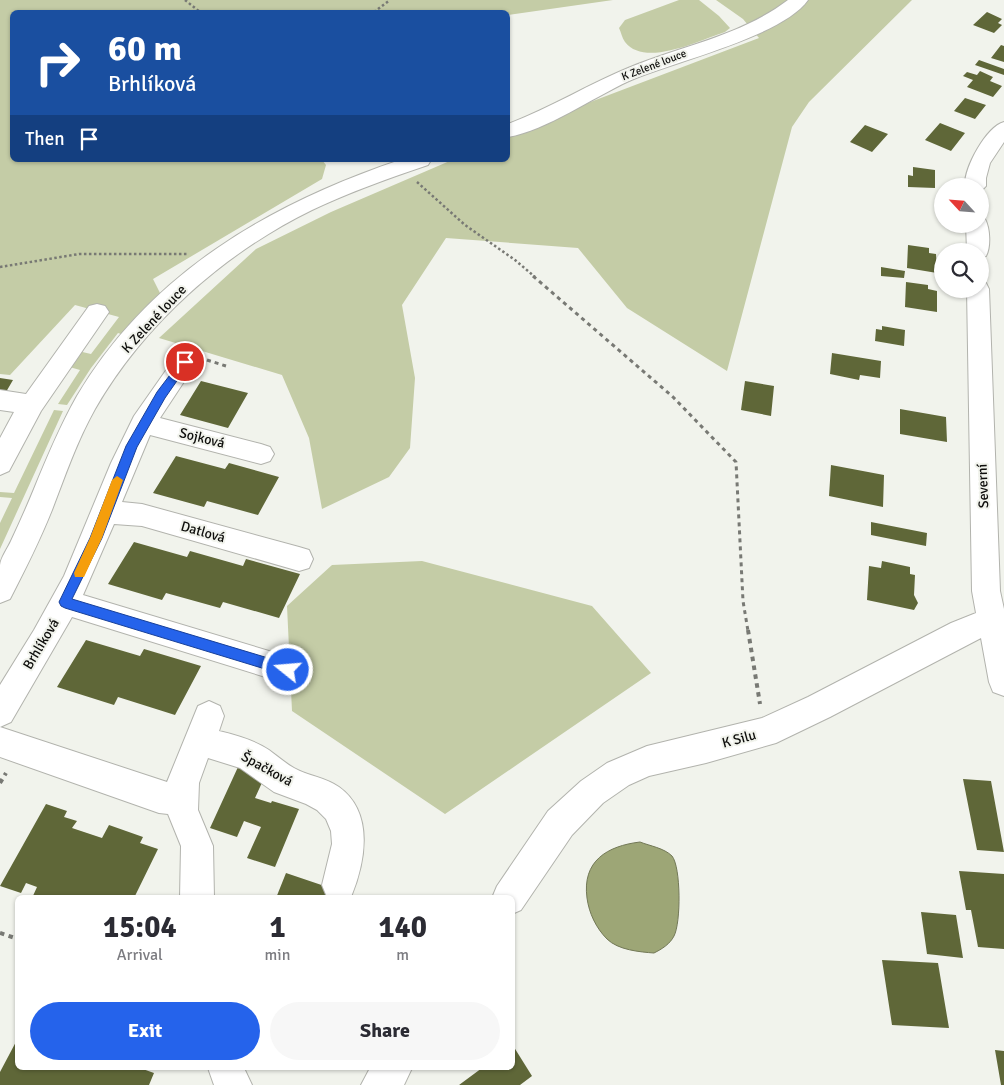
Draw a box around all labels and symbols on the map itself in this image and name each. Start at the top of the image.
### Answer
street label: K Zelené louce [620,47,688,83]
north arrow [934,178,989,232]
street label: K Zelené louce [118,281,190,357]
pin [164,341,206,383]
street label: Sojková [177,424,227,452]
street label: Severní [974,463,992,508]
street label: Datlová [179,518,227,546]
street label: Brhlíková [19,616,63,672]
position arrow [261,643,313,695]
street label: K Silu [720,726,758,752]
street label: Špačková [238,748,296,790]

